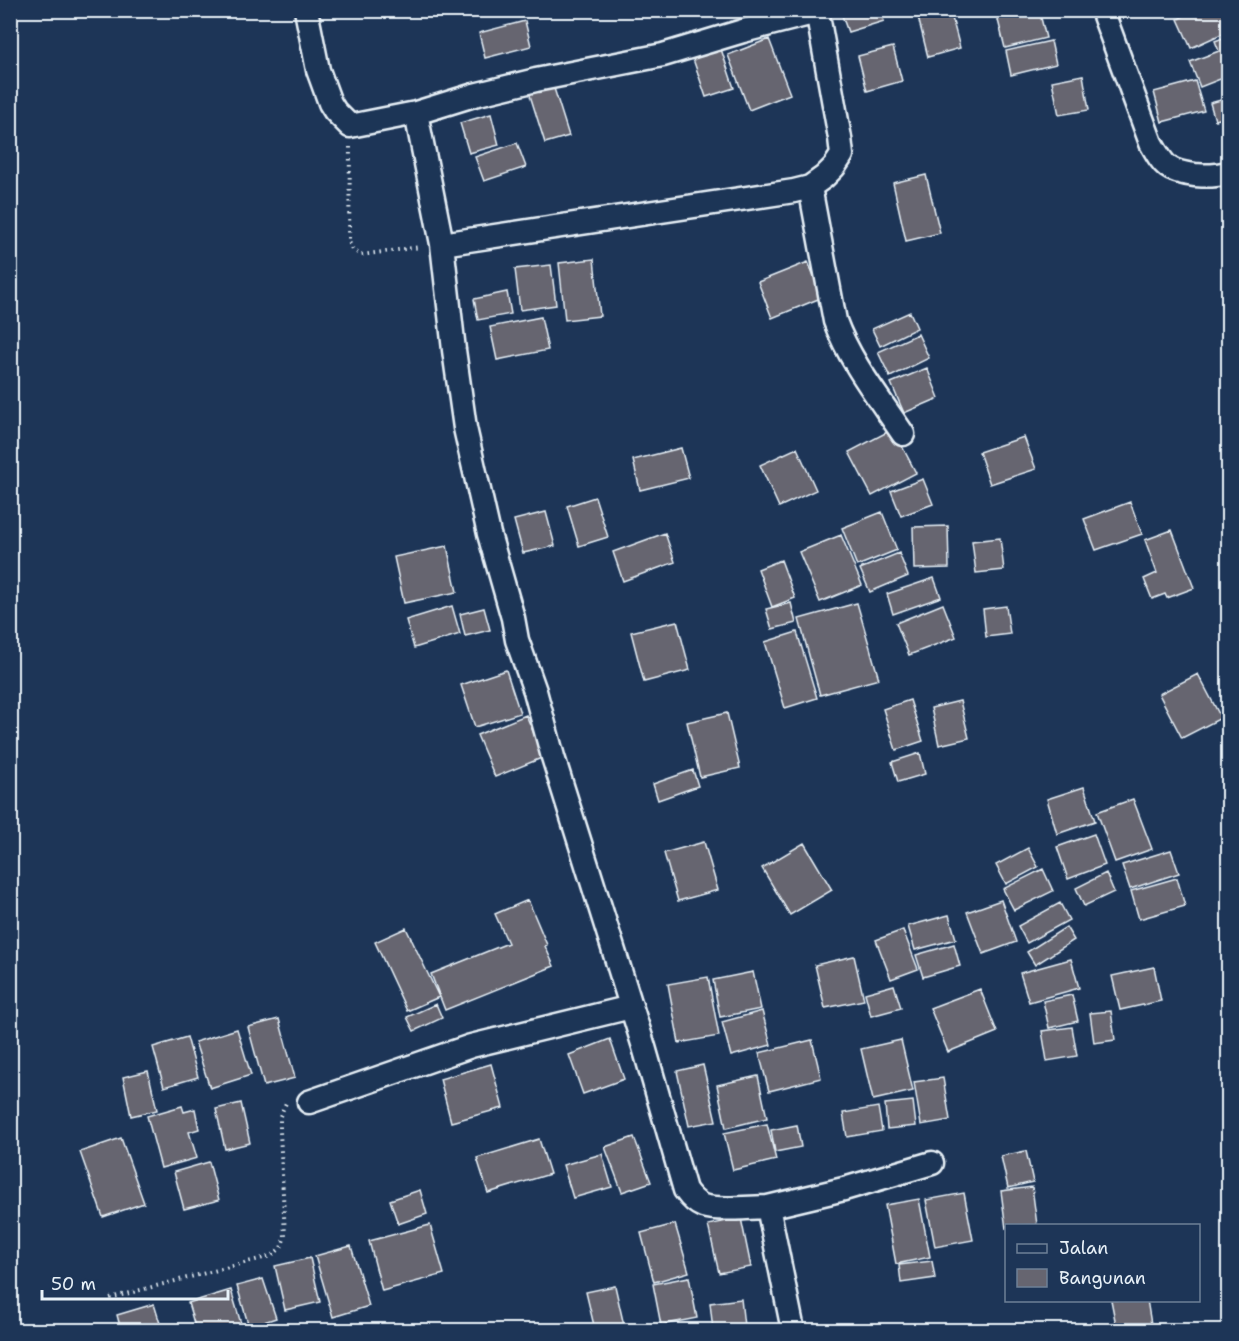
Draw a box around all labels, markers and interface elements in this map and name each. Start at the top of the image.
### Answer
legend [1005,1224,1200,1302]
text: Jalan [1059,1236,1108,1260]
scale bar [42,1263,228,1301]
text: Bangunan [1059,1266,1146,1290]
text: 50 m [51,1272,96,1296]

